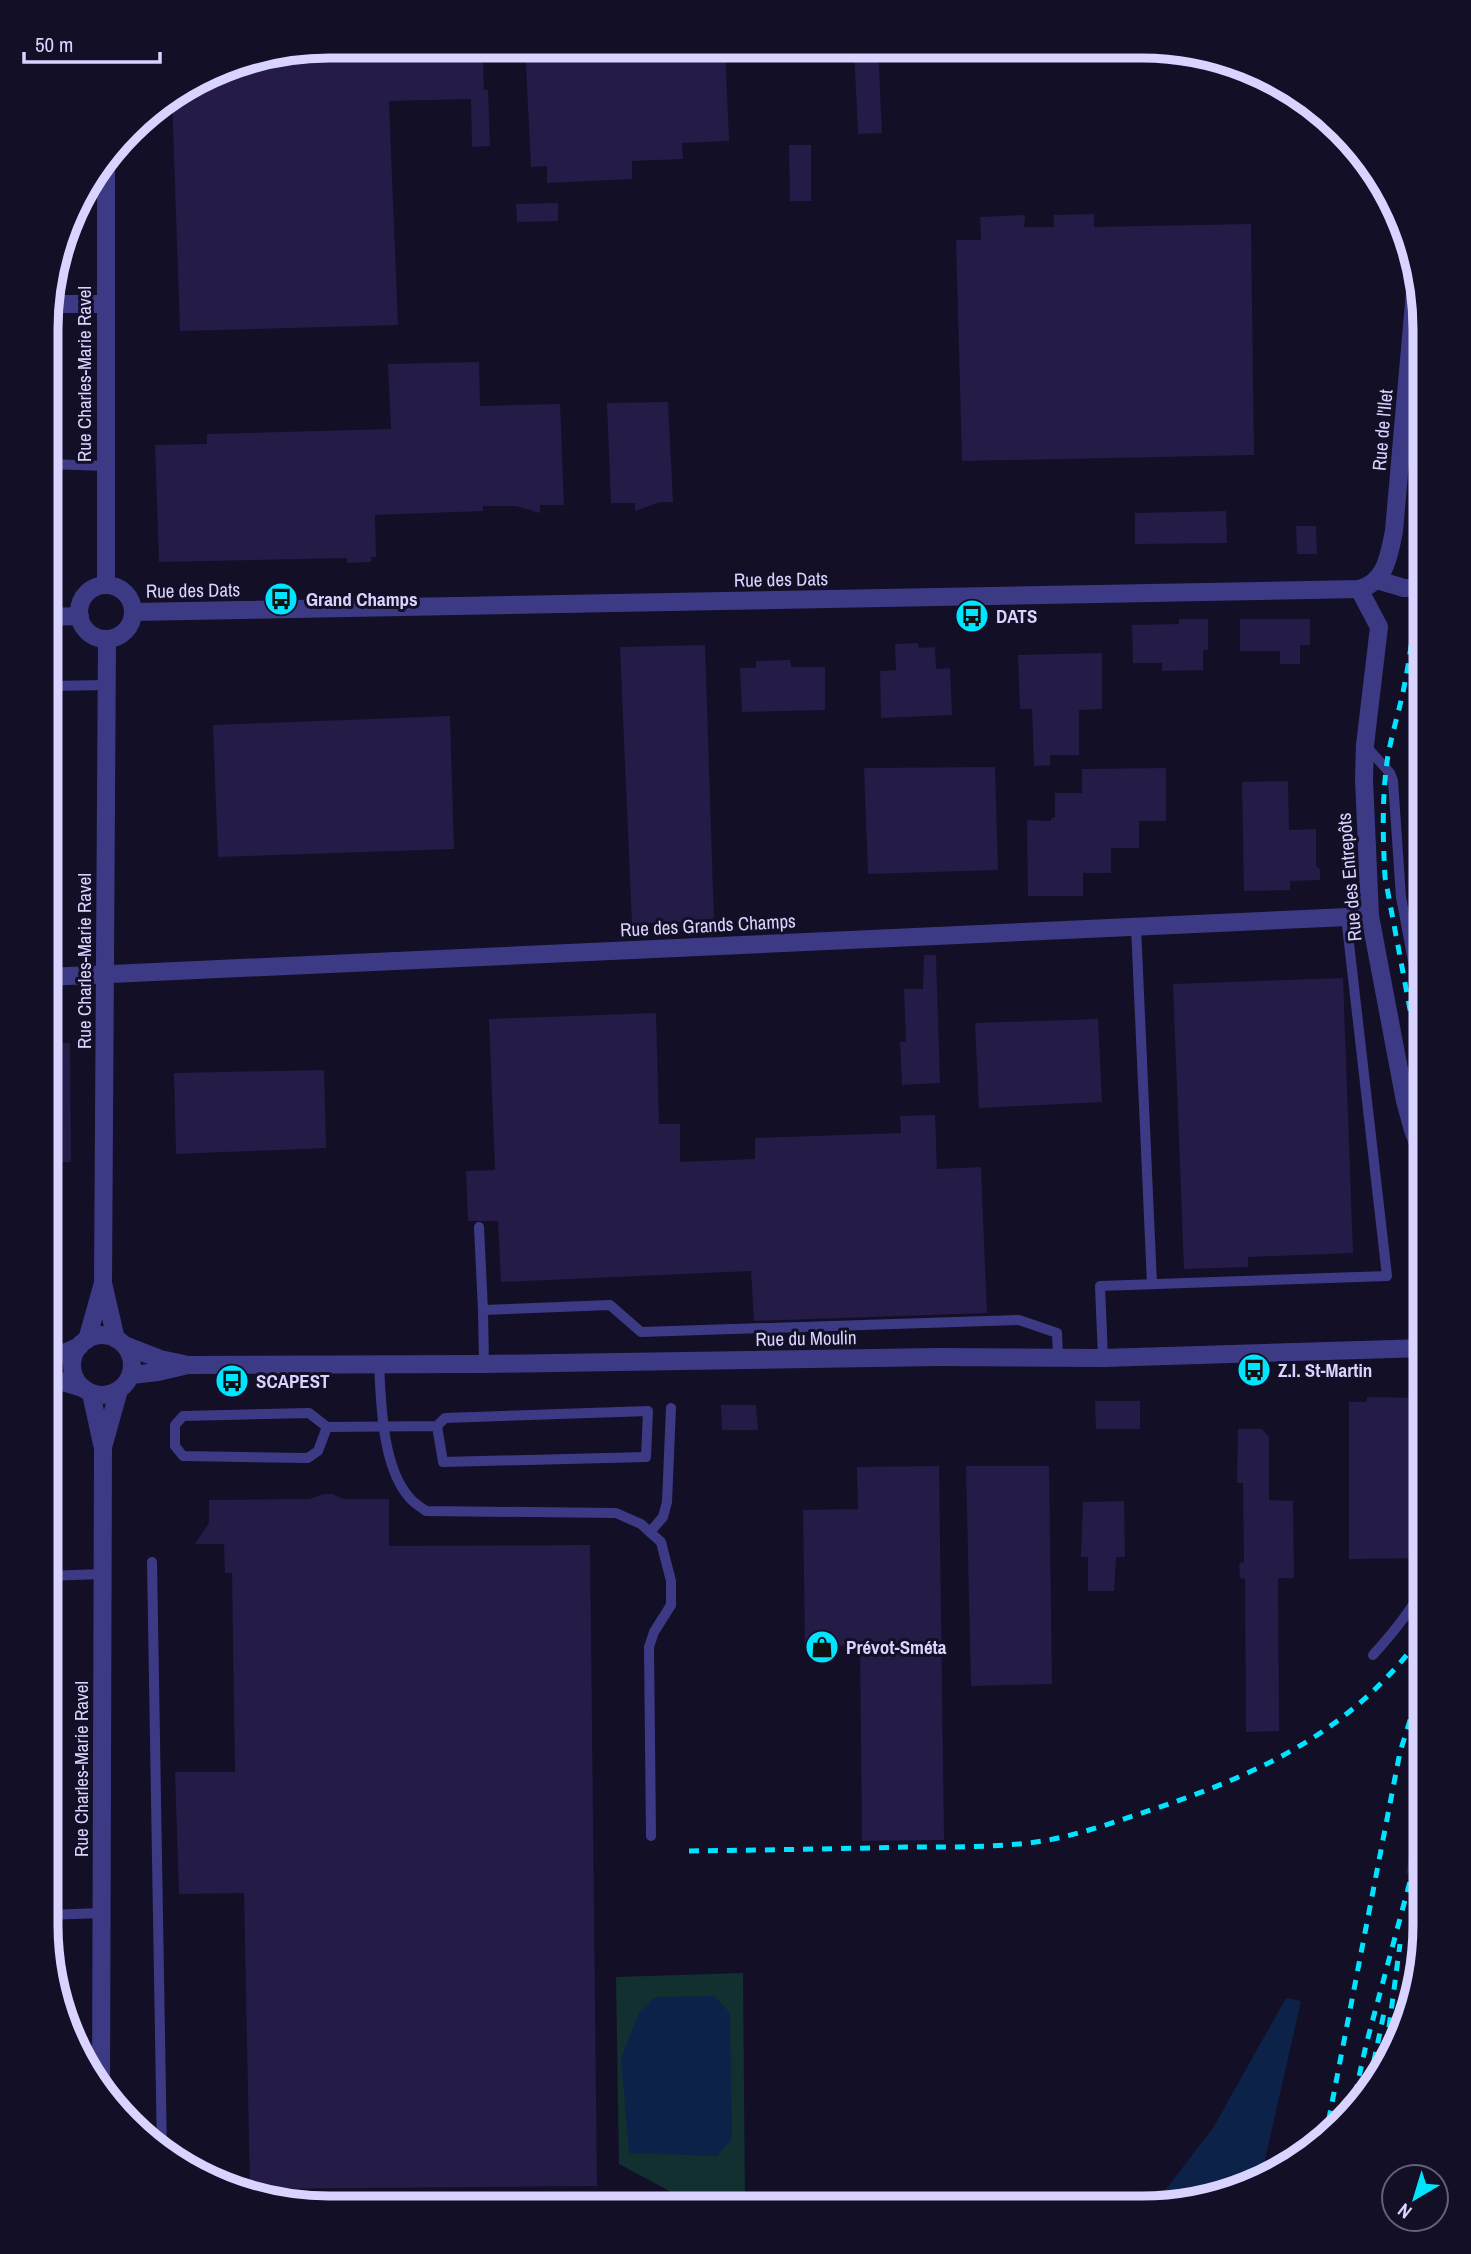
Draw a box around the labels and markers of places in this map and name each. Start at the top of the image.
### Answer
bus stop icon: Grand Champs [262,580,300,618]
place label: Grand Champs [306,586,418,612]
bus stop icon: DATS [953,597,991,635]
place label: DATS [996,603,1037,629]
bus stop icon: Z.I. St-Martin [1235,1351,1273,1389]
place label: Z.I. St-Martin [1278,1357,1372,1383]
bus stop icon: SCAPEST [213,1362,251,1400]
place label: SCAPEST [256,1368,330,1394]
shop icon: Prévot-Sméta [803,1628,841,1666]
place label: Prévot-Sméta [846,1634,947,1660]

